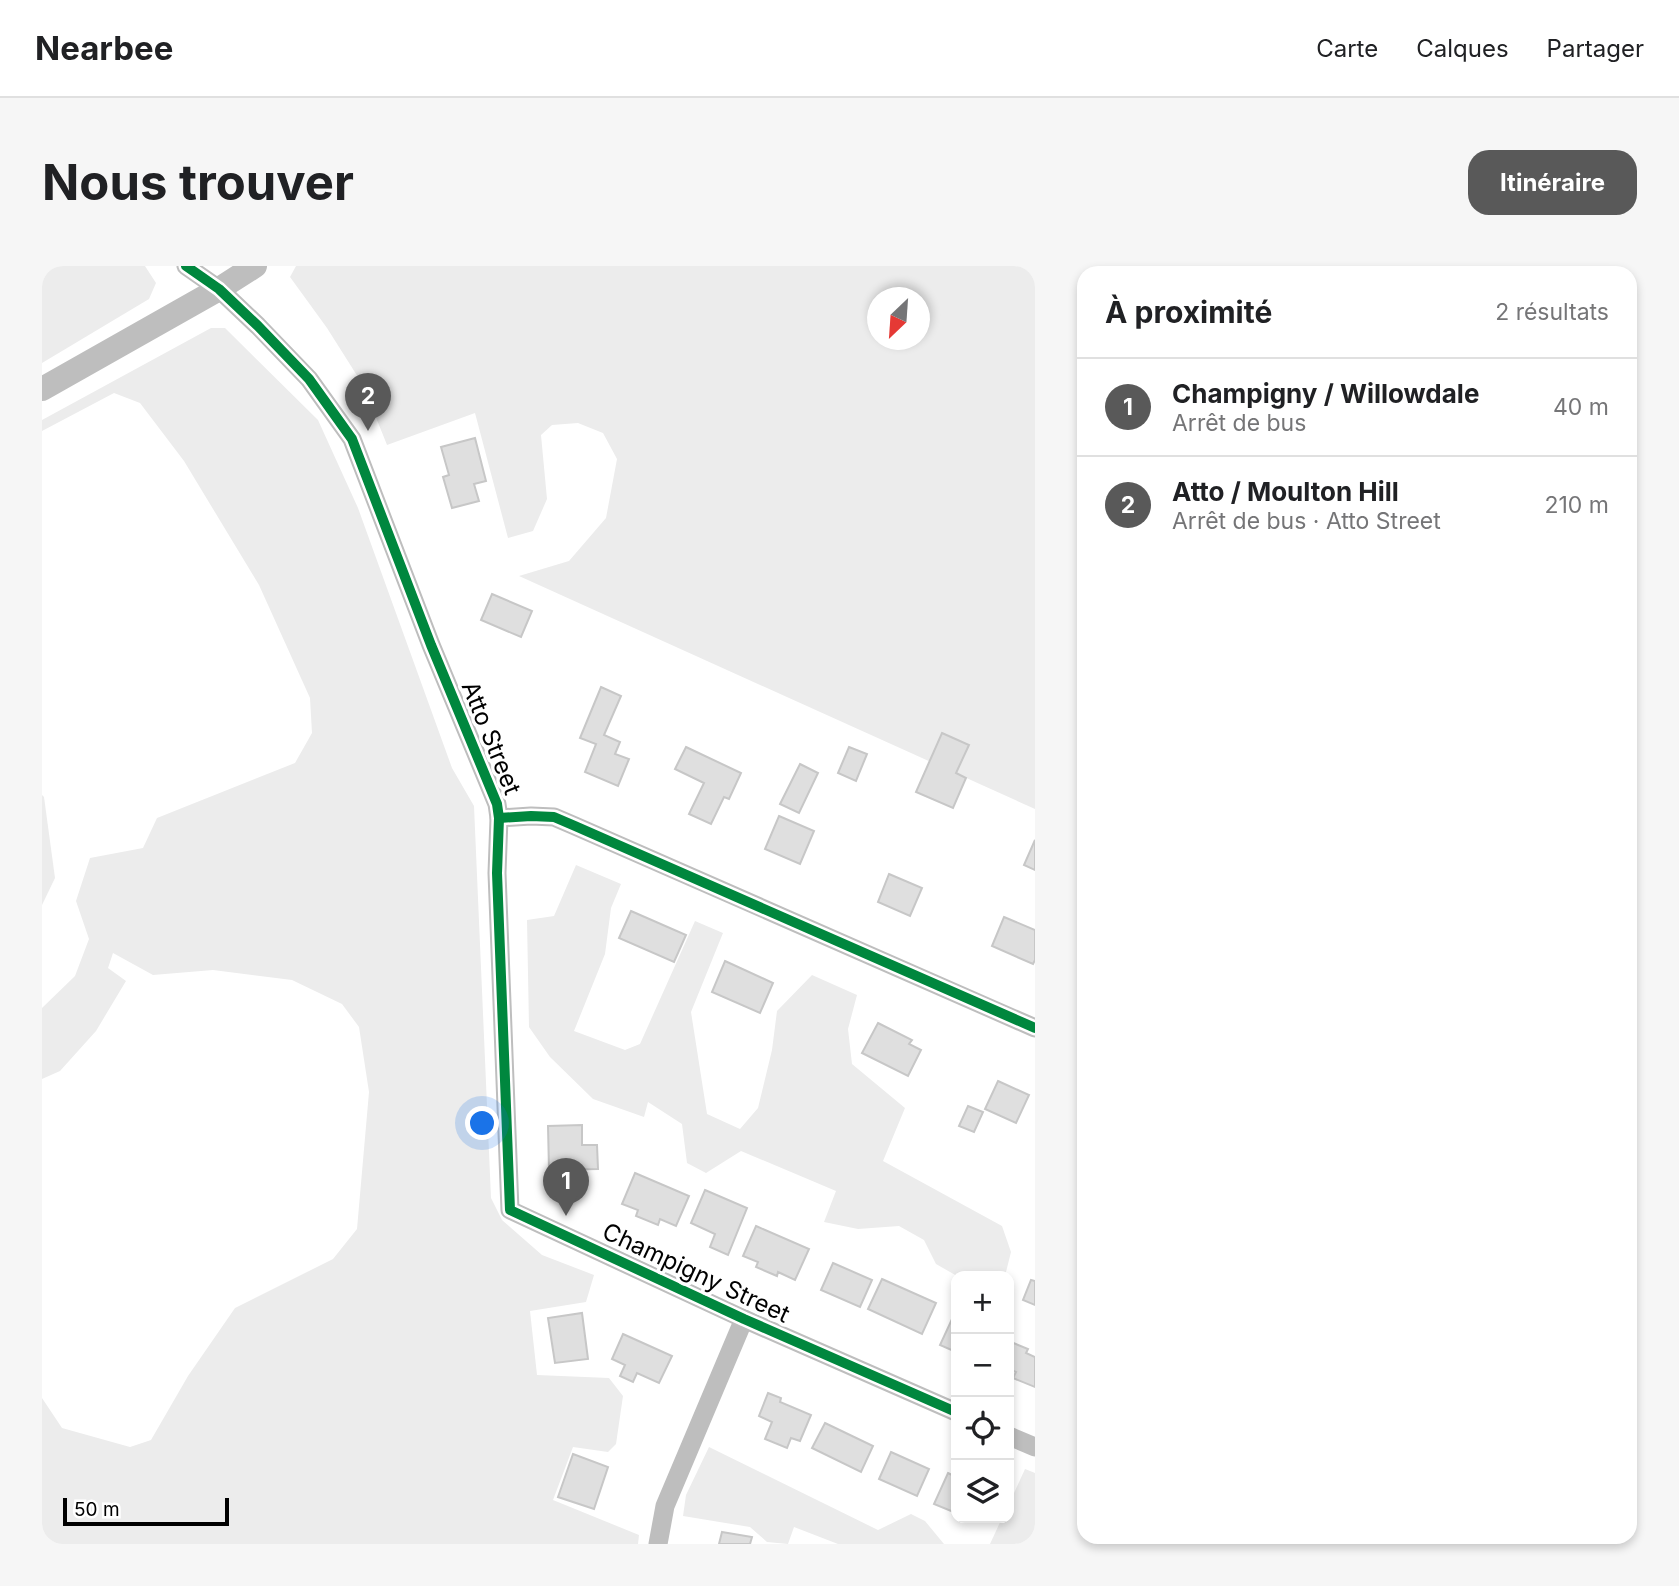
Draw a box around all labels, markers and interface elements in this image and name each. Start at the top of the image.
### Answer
text: Nearbee [35,28,173,68]
text: Carte [1316,34,1378,63]
text: Calques [1416,34,1509,63]
text: Partager [1547,34,1644,63]
button: Itinéraire [1468,150,1637,215]
text: Nous trouver [42,153,354,212]
north arrow [867,287,930,350]
text: À proximité [1105,294,1272,330]
text: 2 résultats [1495,298,1609,326]
pin: 2 [345,373,391,431]
text: Champigny / Willowdale [1172,378,1479,409]
text: 1 [1123,393,1133,421]
text: 40 m [1553,393,1609,421]
text: Arrêt de bus [1172,409,1306,437]
text: Atto / Moulton Hill [1172,476,1399,507]
text: 2 [1121,491,1135,519]
text: 210 m [1544,491,1609,519]
text: Arrêt de bus · Atto Street [1172,507,1441,535]
street label: Atto Street [456,677,527,799]
your location [465,1106,499,1140]
pin: 1 [543,1158,589,1216]
street label: Champigny Street [598,1216,795,1329]
map controls [951,1271,1014,1523]
button: + [951,1271,1014,1334]
button: − [951,1334,1014,1397]
button: locate [951,1397,1014,1460]
button: layers [951,1460,1014,1523]
scale bar [63,1495,229,1527]
text: 50 m [74,1498,120,1521]

